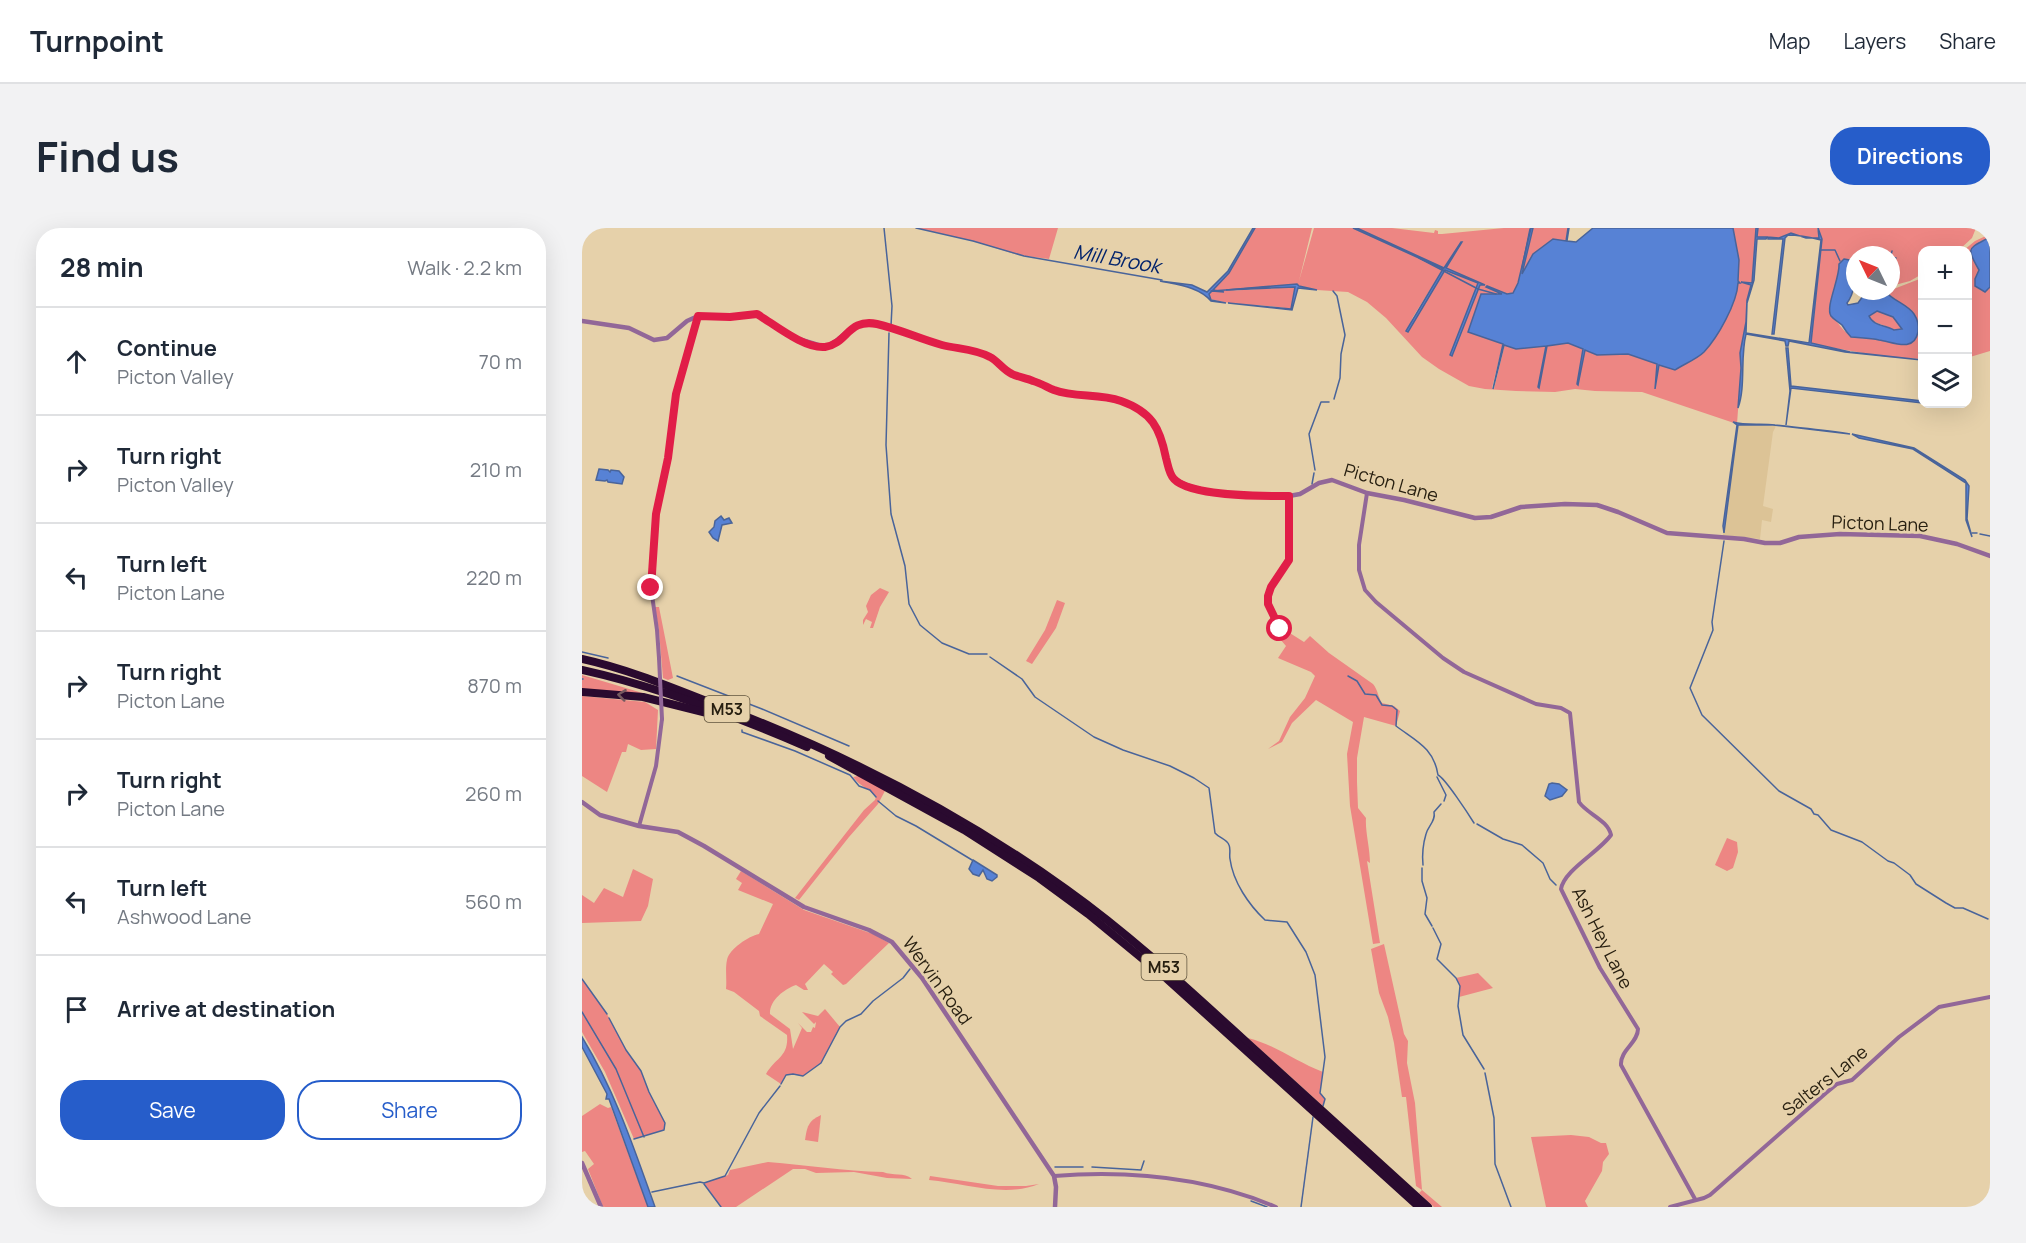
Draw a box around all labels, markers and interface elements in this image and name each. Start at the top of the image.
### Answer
text: Turnpoint [30,22,164,60]
text: Map [1769,27,1810,55]
text: Layers [1843,27,1906,55]
text: Share [1939,27,1996,55]
text: Find us [36,127,179,185]
button: Directions [1830,127,1990,185]
water label: Mill Brook [1072,238,1166,280]
north arrow [1846,246,1900,300]
map controls [1918,246,1972,408]
button: + [1918,246,1972,300]
text: 28 min [60,249,144,285]
text: Walk · 2.2 km [407,254,522,281]
button: − [1918,300,1972,354]
text: Continue [117,333,217,363]
icon: ahead [60,345,93,378]
text: 70 m [479,348,522,375]
button: layers [1918,354,1972,408]
text: Picton Valley [117,363,234,390]
text: Turn right [117,441,222,471]
icon: right [60,453,93,486]
text: 210 m [470,456,522,483]
street label: Picton Lane [1341,457,1441,507]
text: Picton Valley [117,471,234,498]
street label: Picton Lane [1831,509,1929,537]
text: Turn left [117,549,207,579]
icon: left [60,561,93,594]
text: 220 m [466,564,522,591]
route end [637,574,663,600]
text: Picton Lane [117,579,225,606]
route start [1266,615,1292,641]
text: Turn right [117,657,222,687]
icon: right [60,669,93,702]
text: 870 m [467,672,522,699]
text: Picton Lane [117,687,225,714]
one-way arrow [618,689,627,702]
road number: M53 [704,696,750,722]
text: Turn right [117,765,222,795]
icon: right [60,777,93,810]
text: 260 m [465,780,522,807]
text: Picton Lane [117,795,225,822]
text: Turn left [117,873,207,903]
street label: Ash Hey Lane [1567,883,1639,993]
icon: left [60,885,93,918]
text: 560 m [465,888,522,915]
text: Ashwood Lane [117,903,251,930]
street label: Wervin Road [898,932,978,1029]
road number: M53 [1142,954,1186,980]
icon: arrive [60,993,93,1026]
text: Arrive at destination [117,994,335,1024]
street label: Salters Lane [1777,1039,1872,1121]
button: Save [60,1080,285,1140]
button: Share [297,1080,522,1140]

